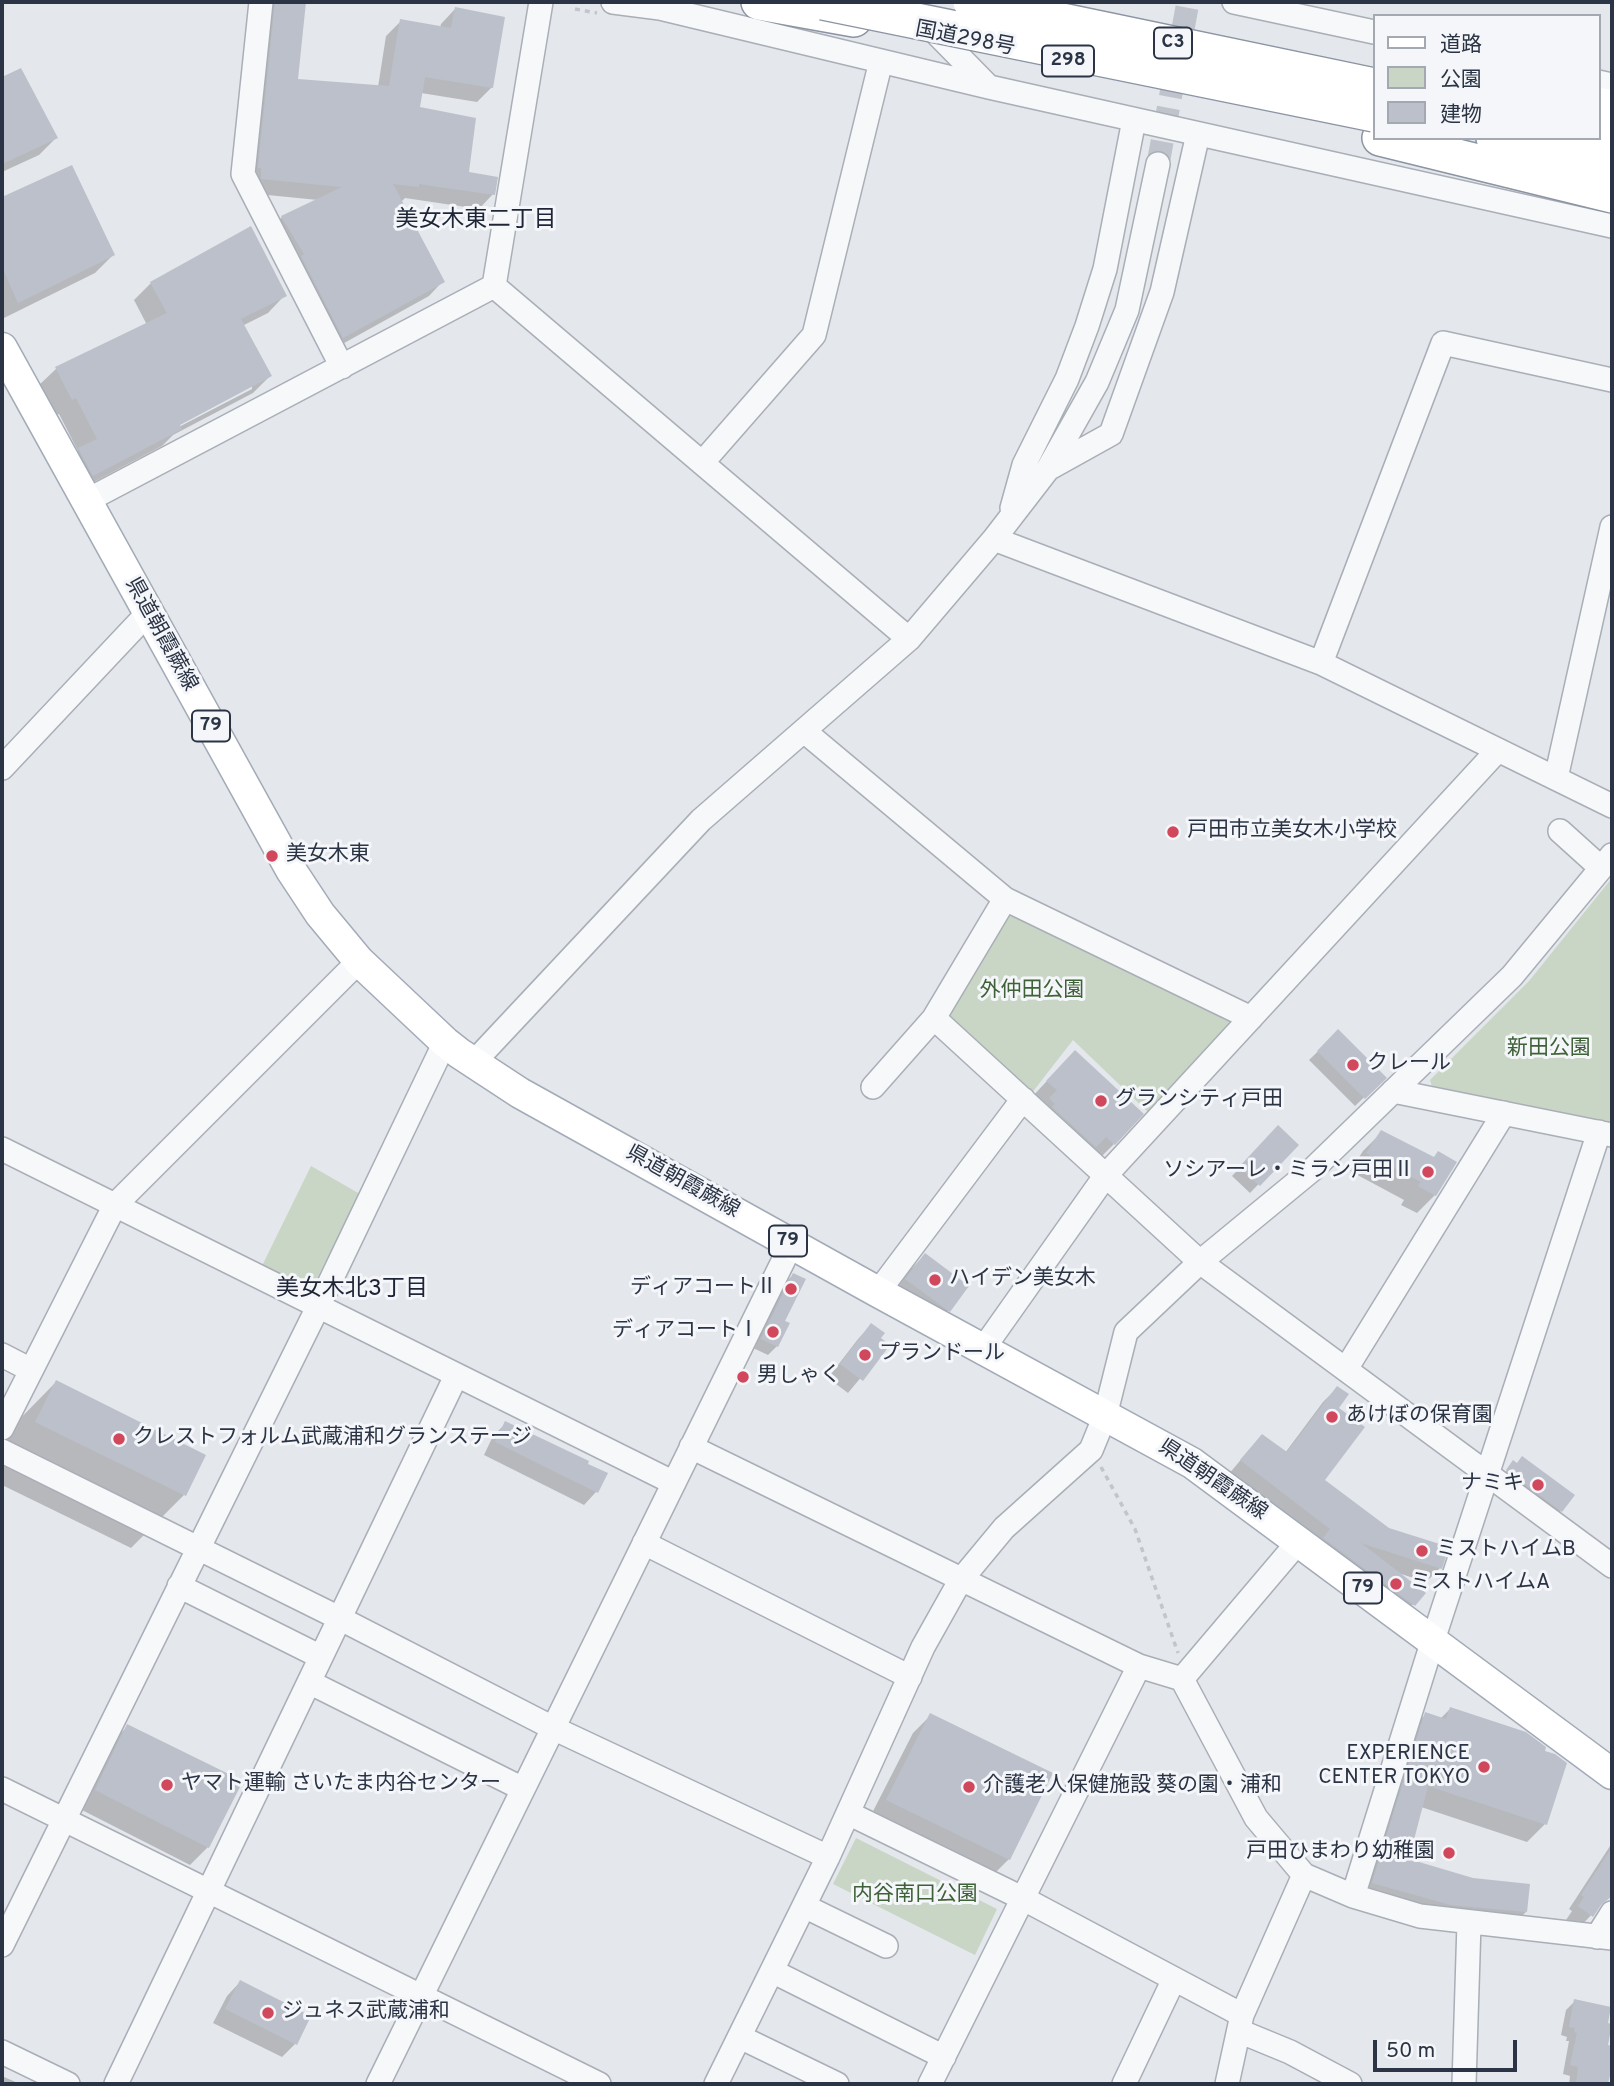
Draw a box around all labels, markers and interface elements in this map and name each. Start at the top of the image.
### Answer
legend [1372,14,1600,140]
street label: 国道298号 [913,18,1017,62]
road number: C3 [1154,28,1192,58]
text: 道路 [1440,32,1482,59]
road number: 298 [1042,45,1094,76]
text: 公園 [1440,67,1482,94]
text: 建物 [1440,102,1482,129]
district label: 美女木東二丁目 [396,207,556,235]
street label: 県道朝霞蕨線 [118,574,202,696]
road number: 79 [192,710,230,741]
place label: 戸田市立美女木小学校 [1187,819,1397,845]
marker: 戸田市立美女木小学校 [1165,824,1181,840]
place label: 美女木東 [286,843,370,869]
marker: 美女木東 [264,848,280,864]
park label: 外仲田公園 [980,979,1084,1005]
park label: 新田公園 [1507,1037,1591,1063]
place label: クレール [1367,1052,1451,1078]
marker: クレール [1345,1057,1361,1073]
place label: グランシティ戸田 [1115,1088,1283,1114]
marker: グランシティ戸田 [1093,1093,1109,1109]
street label: 県道朝霞蕨線 [621,1141,743,1225]
place label: ソシアーレ・ミラン戸田Ⅱ [1163,1159,1414,1185]
marker: ソシアーレ・ミラン戸田Ⅱ [1420,1164,1436,1180]
road number: 79 [769,1226,807,1256]
place label: ハイデン美女木 [949,1267,1096,1293]
marker: ハイデン美女木 [927,1272,943,1288]
district label: 美女木北3丁目 [276,1276,428,1304]
place label: ディアコートⅡ [630,1276,777,1302]
marker: ディアコートⅡ [783,1281,799,1297]
place label: ディアコートⅠ [612,1319,759,1345]
marker: ディアコートⅠ [765,1324,781,1340]
place label: プランドール [879,1342,1005,1368]
marker: プランドール [857,1347,873,1363]
place label: 男しゃく [757,1364,841,1390]
marker: 男しゃく [735,1369,751,1385]
place label: あけぼの保育園 [1346,1404,1493,1430]
marker: あけぼの保育園 [1324,1409,1340,1425]
place label: クレストフォルム武蔵浦和グランステージ [133,1426,532,1452]
marker: クレストフォルム武蔵浦和グランステージ [111,1431,127,1447]
street label: 県道朝霞蕨線 [1153,1435,1271,1527]
place label: ナミキ [1461,1472,1524,1498]
marker: ナミキ [1530,1477,1546,1493]
place label: ミストハイムB [1436,1538,1576,1564]
marker: ミストハイムB [1414,1543,1430,1559]
place label: ミストハイムA [1410,1571,1550,1597]
road number: 79 [1344,1572,1382,1604]
marker: ミストハイムA [1388,1576,1404,1592]
place label: EXPERIENCE CENTER TOKYO [1318,1742,1470,1792]
marker: EXPERIENCE CENTER TOKYO [1476,1759,1492,1775]
place label: ヤマト運輸 さいたま内谷センター [181,1772,501,1798]
place label: 介護老人保健施設 葵の園・浦和 [983,1774,1282,1800]
marker: ヤマト運輸 さいたま内谷センター [159,1777,175,1793]
marker: 介護老人保健施設 葵の園・浦和 [961,1779,977,1795]
place label: 戸田ひまわり幼稚園 [1246,1840,1435,1866]
marker: 戸田ひまわり幼稚園 [1441,1845,1457,1861]
park label: 内谷南口公園 [852,1883,978,1909]
place label: ジュネス武蔵浦和 [282,2000,450,2026]
marker: ジュネス武蔵浦和 [260,2005,276,2021]
scale bar [1376,2026,1520,2070]
text: 50 m [1386,2038,1435,2065]

